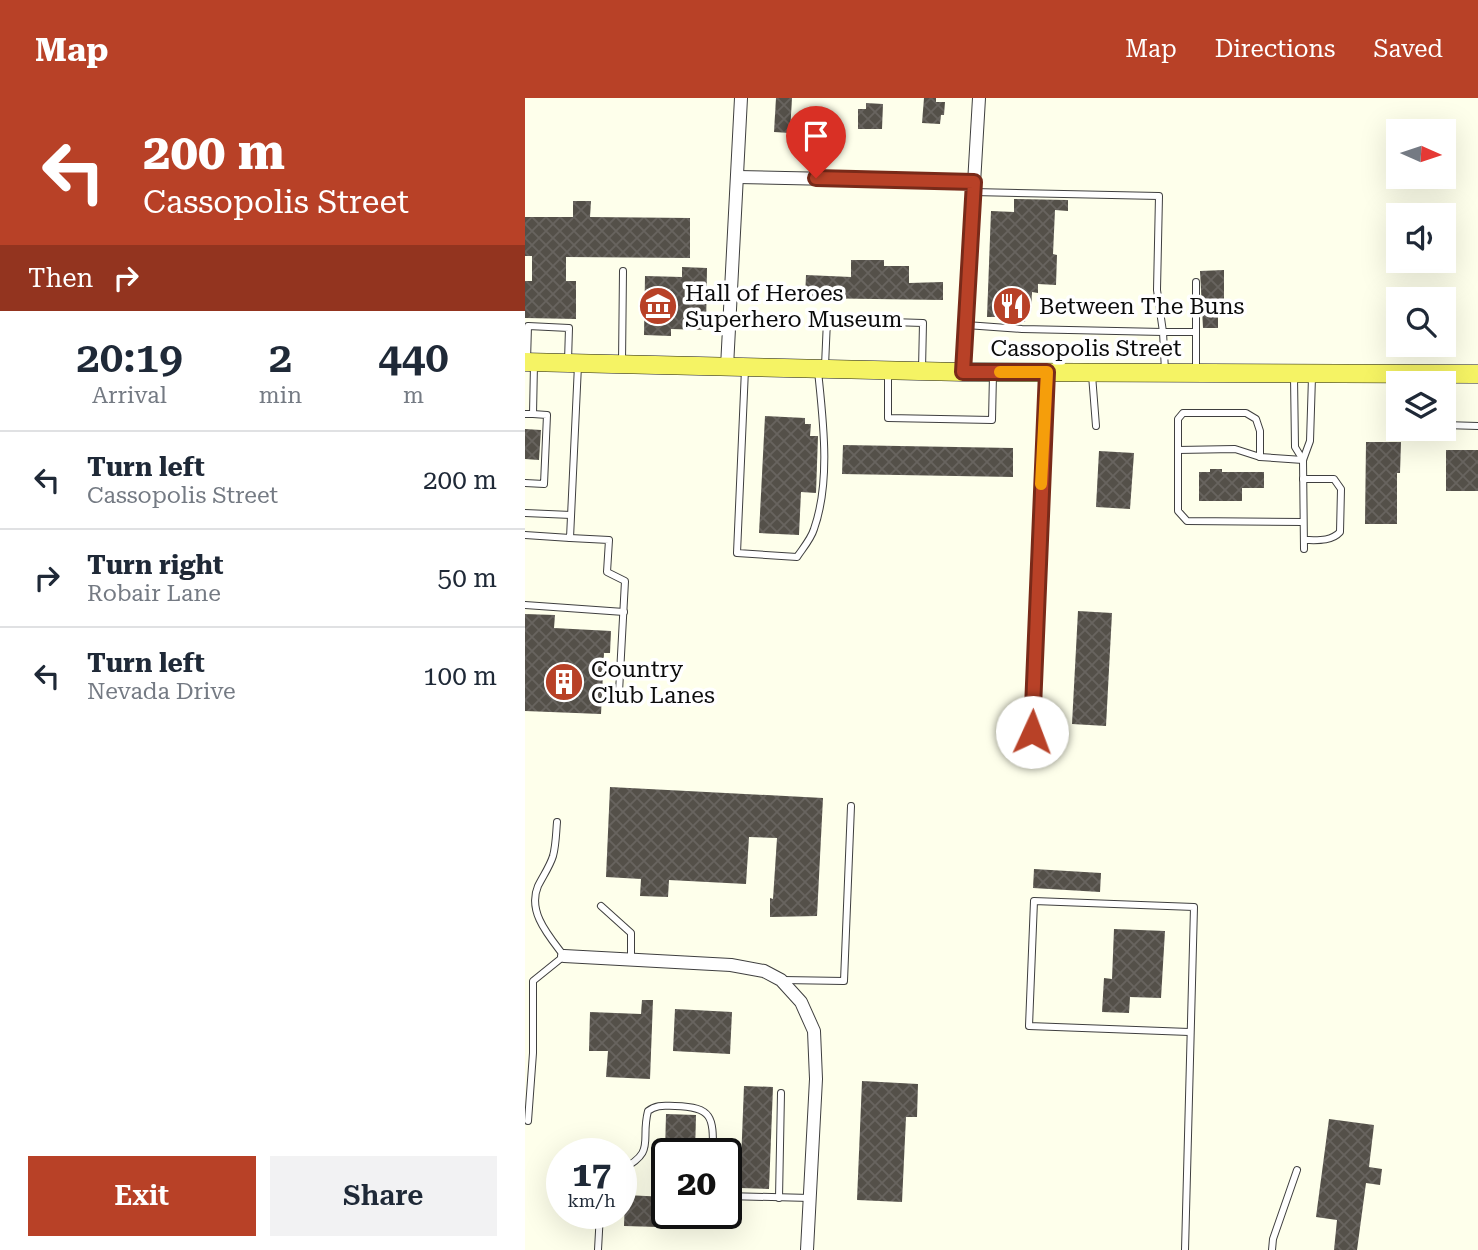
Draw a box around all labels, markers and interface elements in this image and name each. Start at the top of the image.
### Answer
text: Map [35,30,109,69]
text: Map [1125,35,1177,63]
text: Directions [1215,35,1335,63]
text: Saved [1373,35,1443,63]
pin [786,106,846,178]
icon: arrive [797,117,835,155]
north arrow [1386,119,1456,189]
map controls [1386,119,1456,441]
text: 200 m [143,124,285,181]
icon: left [28,126,119,217]
text: Cassopolis Street [143,183,409,221]
button: sound [1386,203,1456,273]
icon: right [107,259,145,297]
text: Then [28,263,93,293]
place label: Hall of Heroes Superhero Museum [685,280,902,333]
museum icon: Hall of Heroes Superhero Museum [637,285,679,327]
restaurant icon: Between The Buns [991,285,1033,327]
button: search [1386,287,1456,357]
place label: Between The Buns [1039,293,1245,320]
text: 20:19 [76,333,183,382]
text: 2 [269,333,292,382]
text: 440 [378,333,449,382]
street label: Cassopolis Street [990,335,1182,362]
button: layers [1386,371,1456,441]
text: Arrival [92,382,167,409]
text: min [259,382,302,409]
text: m [403,382,424,409]
text: Turn left [87,452,205,482]
icon: left [28,461,66,499]
text: 200 m [423,465,497,495]
text: Cassopolis Street [87,482,278,509]
text: Turn right [87,550,223,580]
icon: right [28,559,66,597]
text: 50 m [438,563,497,593]
text: Robair Lane [87,580,221,607]
text: Turn left [87,648,205,678]
place label: Country Club Lanes [591,656,715,709]
icon: left [28,657,66,695]
text: 100 m [423,661,497,691]
building icon: Country Club Lanes [543,661,585,703]
text: Nevada Drive [87,678,236,705]
position arrow [995,695,1069,769]
speed limit sign: 20 [651,1138,742,1229]
text: 17 [572,1154,611,1195]
button: Exit [28,1156,256,1236]
button: Share [270,1156,497,1236]
text: km/h [567,1190,616,1211]

